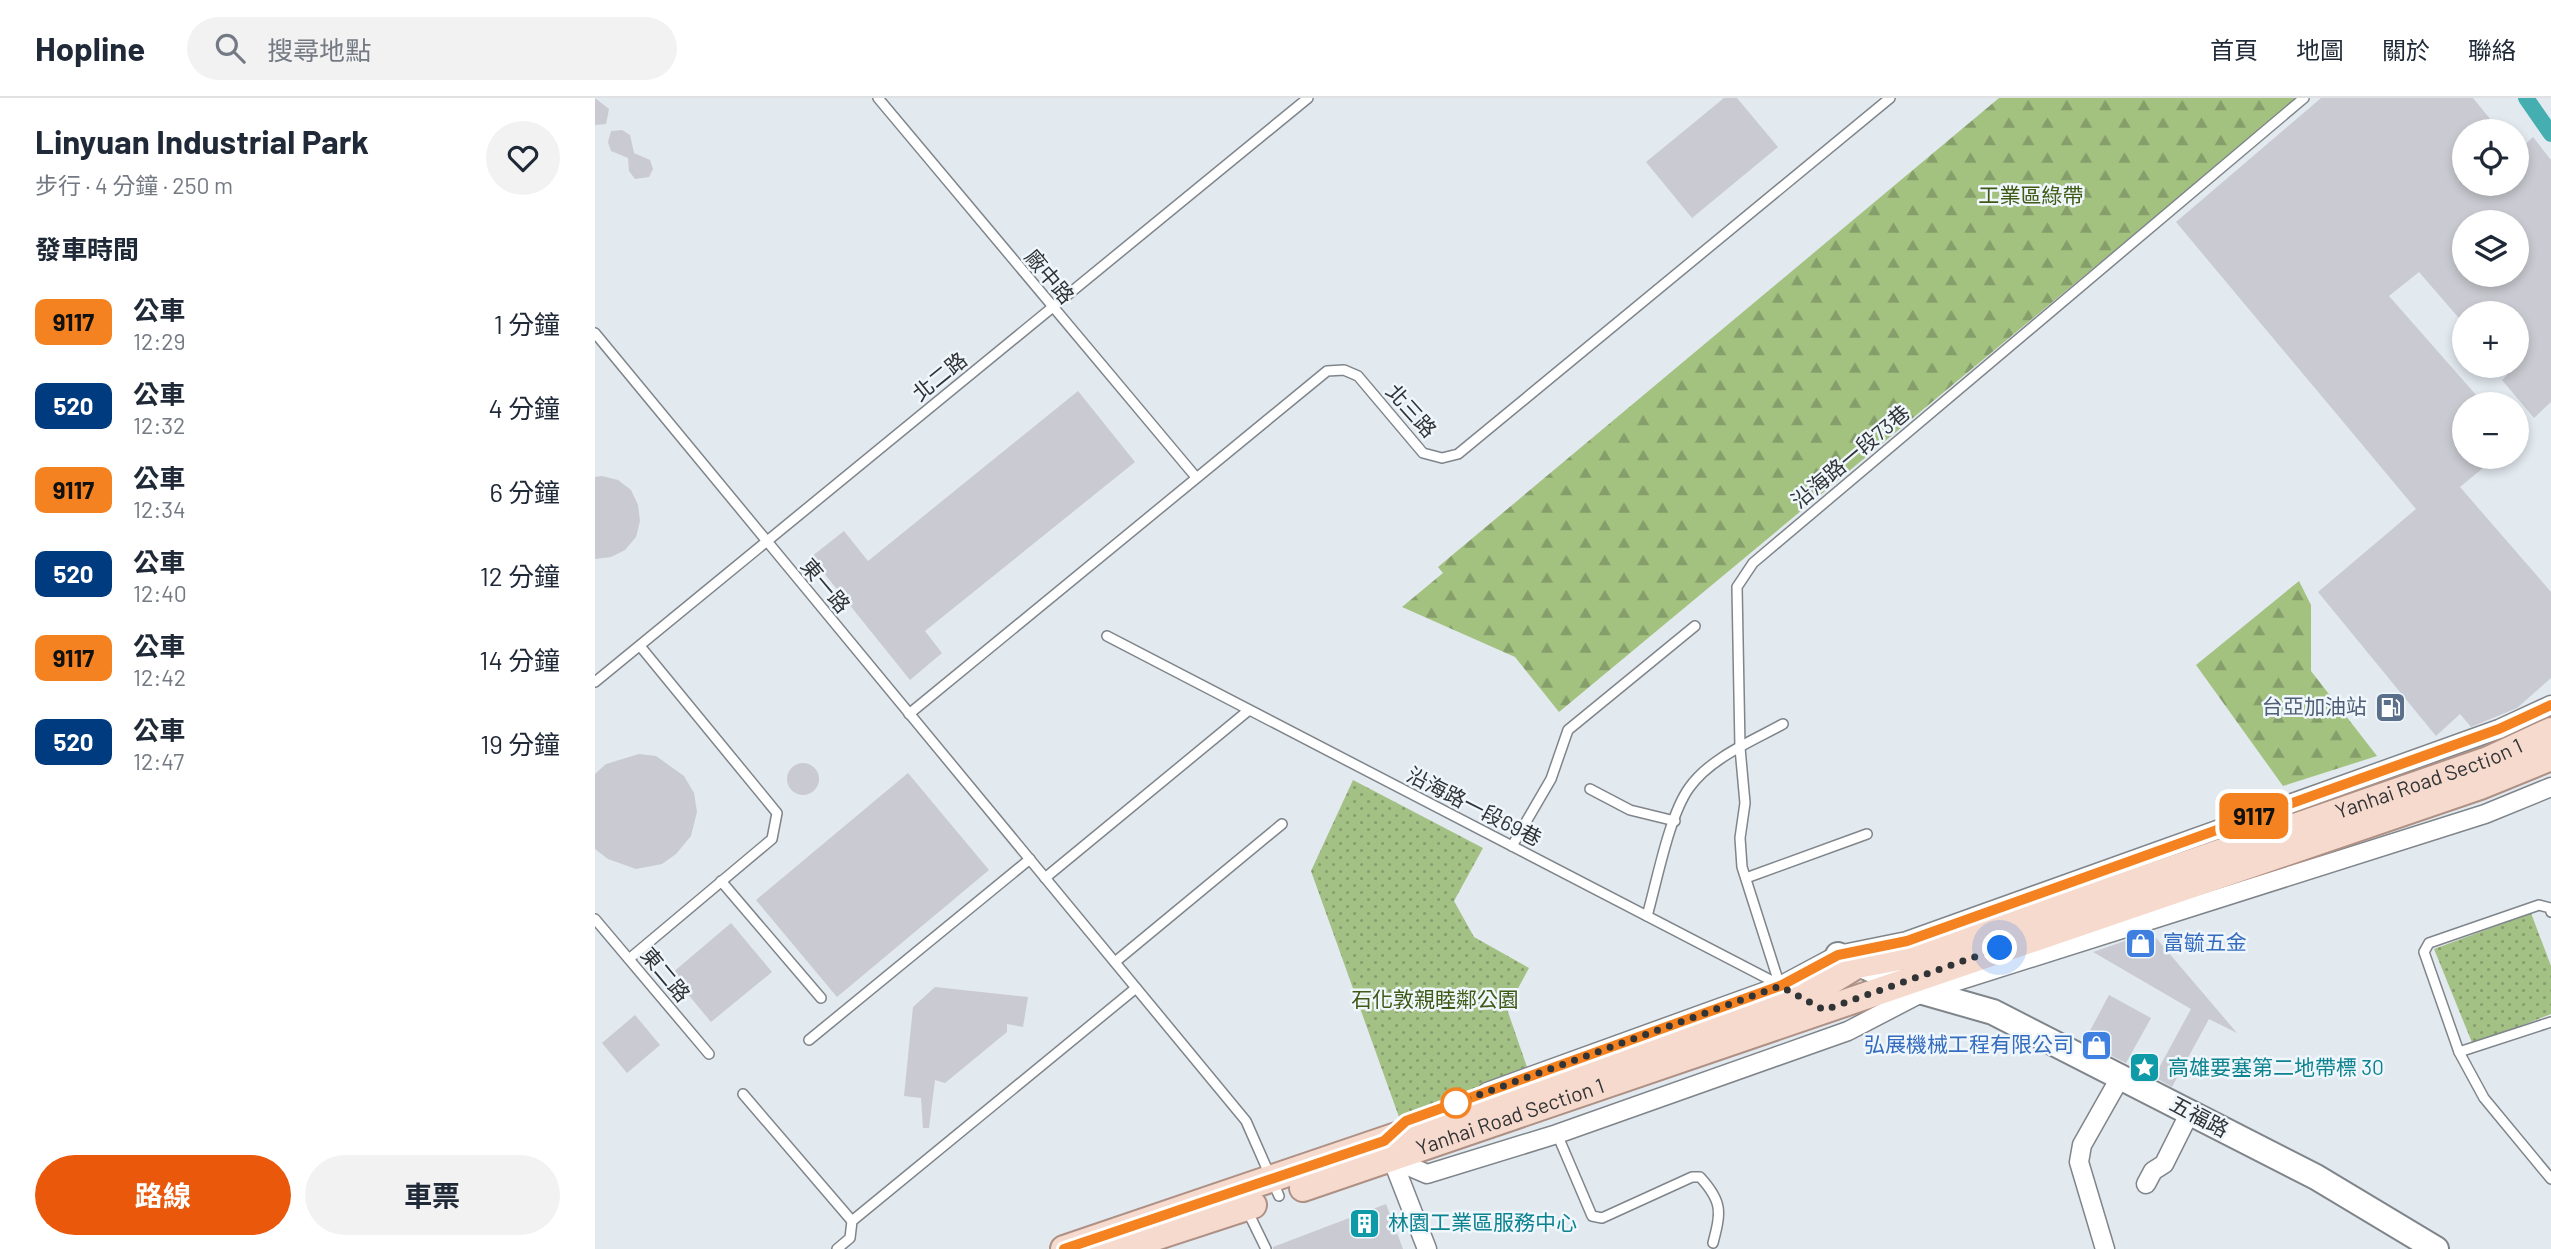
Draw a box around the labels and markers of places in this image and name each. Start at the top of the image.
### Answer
fuel station icon: 台亞加油站 [2373,690,2407,724]
place label: 台亞加油站 [2262,693,2367,718]
shop icon: 富毓五金 [2123,926,2157,960]
place label: 富毓五金 [2163,929,2247,954]
shop icon: 弘展機械工程有限公司 [2080,1028,2114,1062]
place label: 弘展機械工程有限公司 [1864,1031,2074,1056]
place icon: 高雄要塞第二地帶標 30 [2128,1051,2162,1085]
place label: 高雄要塞第二地帶標 30 [2168,1054,2384,1079]
unlabelled marker [1441,1088,1471,1118]
building icon: 林園工業區服務中心 [1348,1206,1382,1240]
place label: 林園工業區服務中心 [1388,1209,1577,1234]

